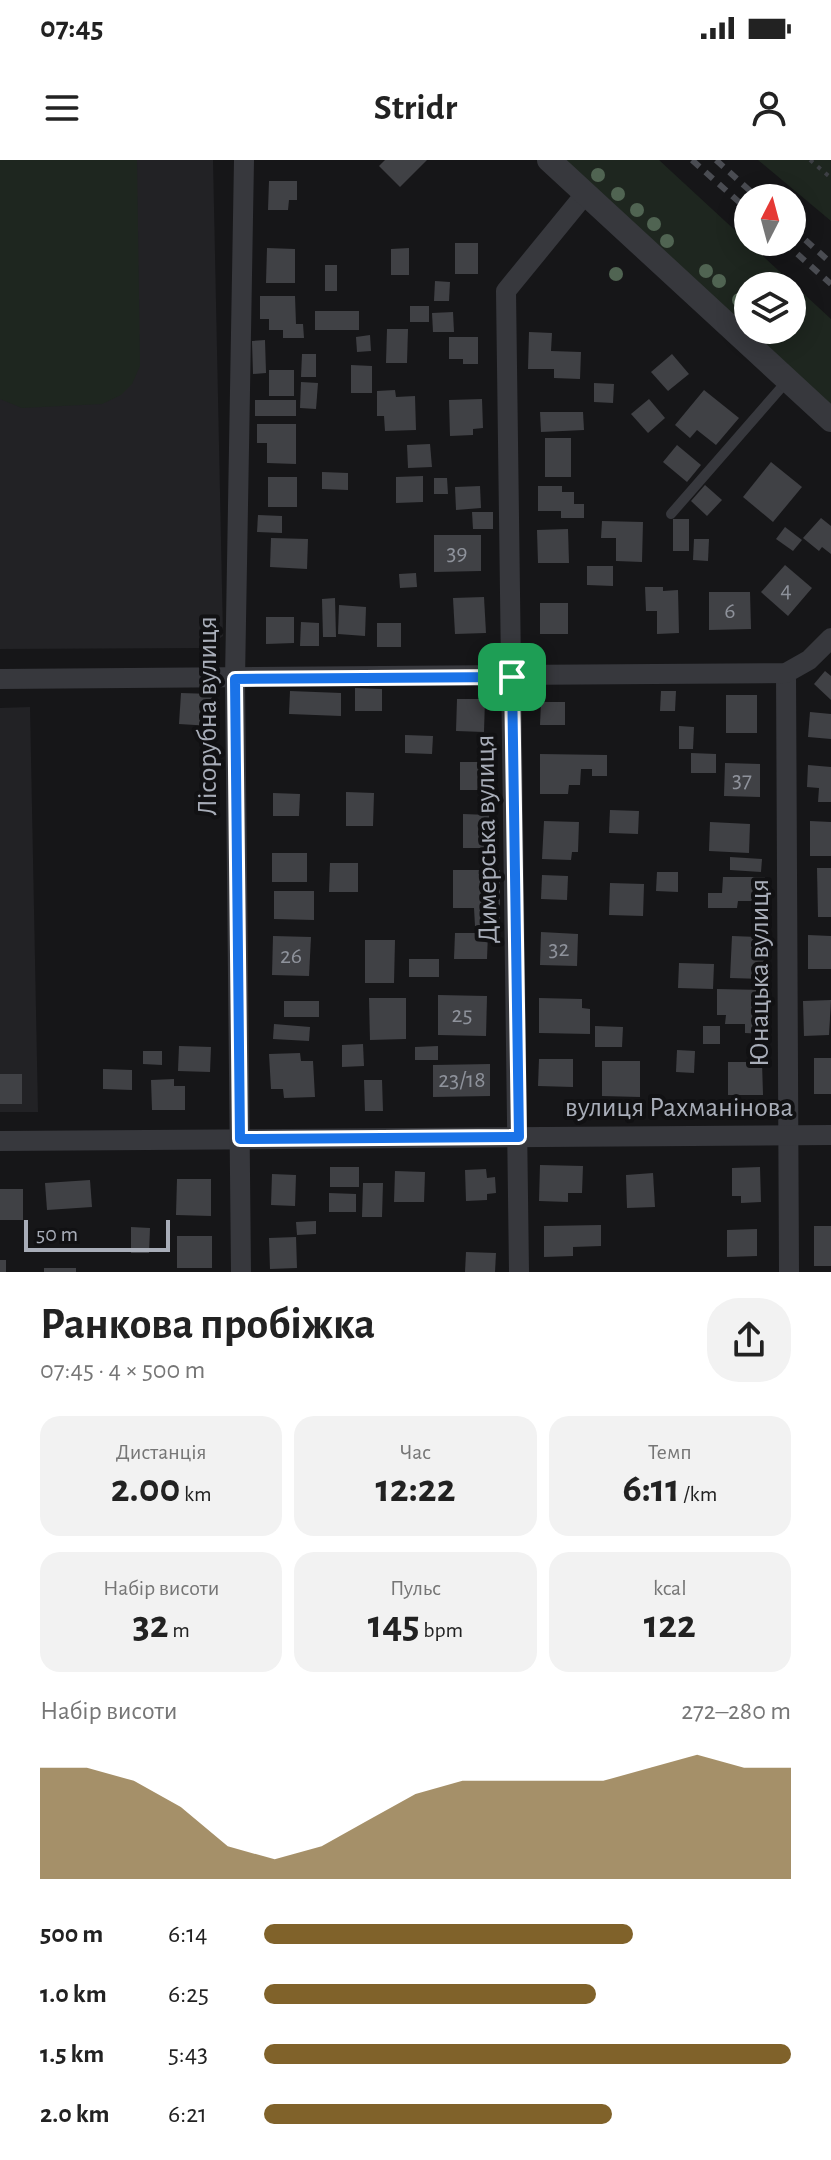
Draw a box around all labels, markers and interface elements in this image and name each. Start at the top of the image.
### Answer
text: 07:45 [40,13,104,43]
icon: menu [40,86,84,130]
icon: person [747,86,791,130]
text: Stridr [374,90,457,126]
north arrow [734,184,806,256]
map controls [734,184,806,344]
button: layers [734,272,806,344]
house number: 39 [446,541,468,565]
house number: 4 [780,578,792,602]
house number: 6 [724,599,736,623]
street label: Лісорубна вулиця [194,616,222,816]
pin [478,643,546,711]
icon: arrive [490,655,534,699]
street label: Димерська вулиця [471,734,503,944]
house number: 37 [732,768,752,792]
street label: Юнацька вулиця [746,879,774,1067]
house number: 32 [549,937,569,961]
house number: 26 [280,944,302,968]
house number: 25 [452,1003,472,1027]
house number: 23/18 [438,1068,486,1092]
street label: вулиця Рахманінова [565,1094,794,1122]
scale bar [24,1216,170,1252]
text: 50 m [36,1223,78,1245]
button: share [707,1298,791,1382]
text: Ранкова пробіжка [40,1303,375,1347]
text: 07:45 · 4 × 500 m [40,1357,205,1383]
text: Дистанція [116,1441,207,1463]
text: Час [400,1441,431,1463]
text: Темп [648,1441,692,1463]
text: 2.00 [111,1469,180,1509]
text: 12:22 [375,1469,456,1509]
text: 6:11 [622,1469,680,1509]
text: km [180,1483,212,1505]
text: /km [680,1483,717,1505]
text: Набір висоти [103,1577,219,1599]
text: Пульс [390,1577,441,1599]
text: kcal [653,1577,687,1599]
text: 32 [133,1605,169,1645]
text: 145 [368,1605,420,1645]
text: 122 [644,1605,696,1645]
text: m [169,1619,190,1641]
text: bpm [420,1619,463,1641]
text: Набір висоти [40,1698,178,1724]
text: 272–280 m [681,1698,791,1724]
text: 500 m [40,1921,103,1947]
text: 6:14 [168,1921,208,1947]
text: 1.0 km [40,1981,107,2007]
text: 6:25 [168,1981,209,2007]
text: 1.5 km [40,2041,104,2067]
text: 5:43 [168,2041,208,2067]
text: 2.0 km [40,2101,110,2127]
text: 6:21 [168,2101,207,2127]

